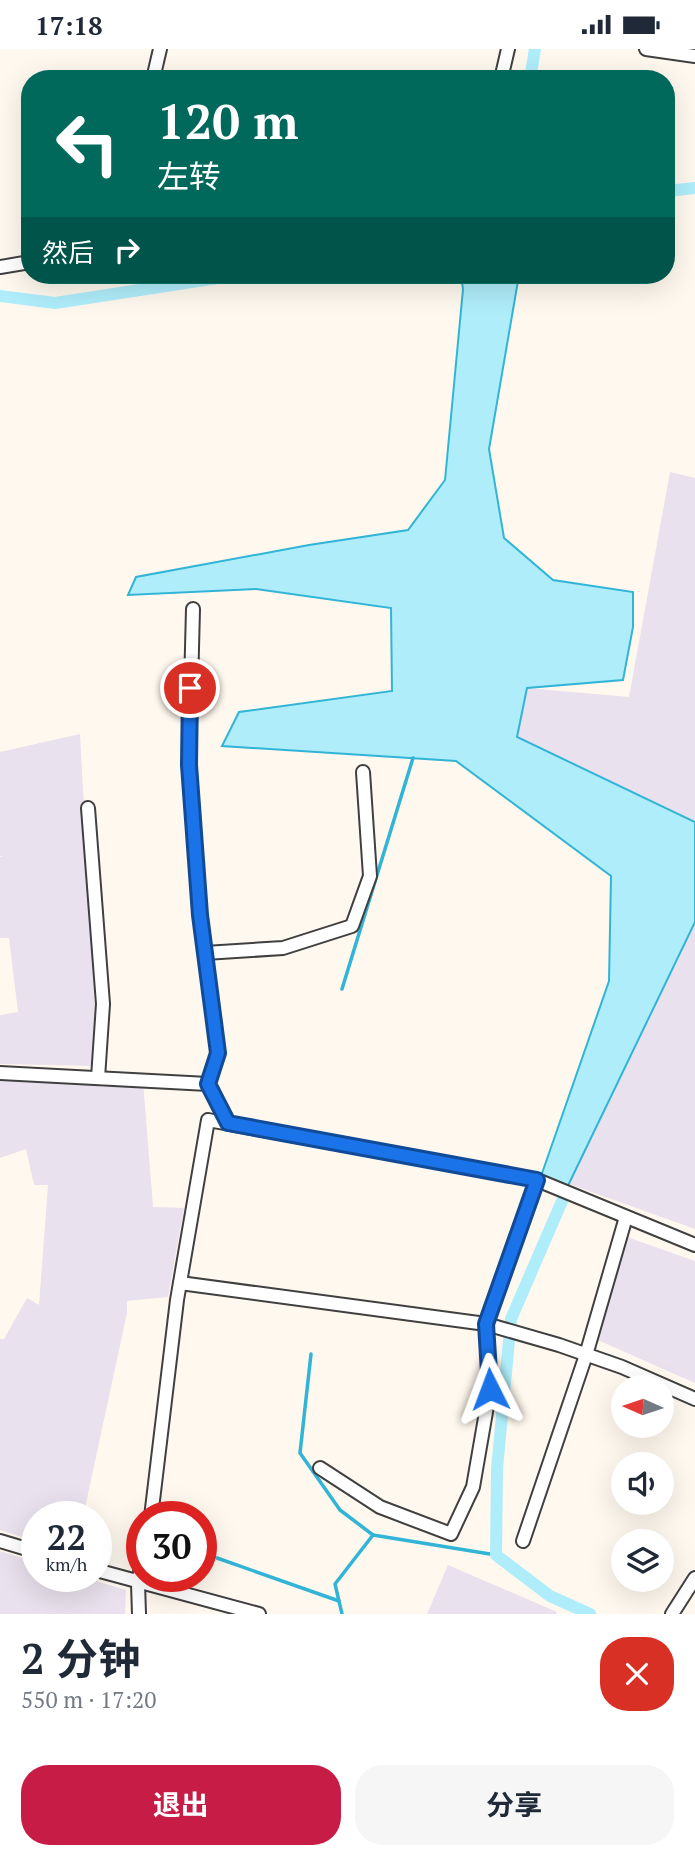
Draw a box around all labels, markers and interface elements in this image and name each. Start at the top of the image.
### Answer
text: 17:18 [35,8,103,42]
text: 120 m [157,88,299,153]
icon: left [42,98,133,189]
text: 左转 [157,155,221,197]
icon: right [108,231,146,269]
text: 然后 [42,235,94,269]
pin [160,658,220,718]
icon: arrive [171,669,209,707]
position arrow [453,1352,527,1426]
north arrow [611,1375,674,1439]
map controls [611,1375,674,1592]
button: sound [611,1452,674,1515]
speed limit sign: 30 [126,1501,217,1592]
text: 22 [47,1514,86,1560]
button: layers [611,1529,674,1592]
text: km/h [46,1552,87,1576]
text: 2 分钟 [21,1630,140,1686]
button: close [600,1637,674,1711]
text: 550 m · 17:20 [21,1684,156,1715]
button: 退出 [21,1765,341,1845]
button: 分享 [355,1765,674,1845]

